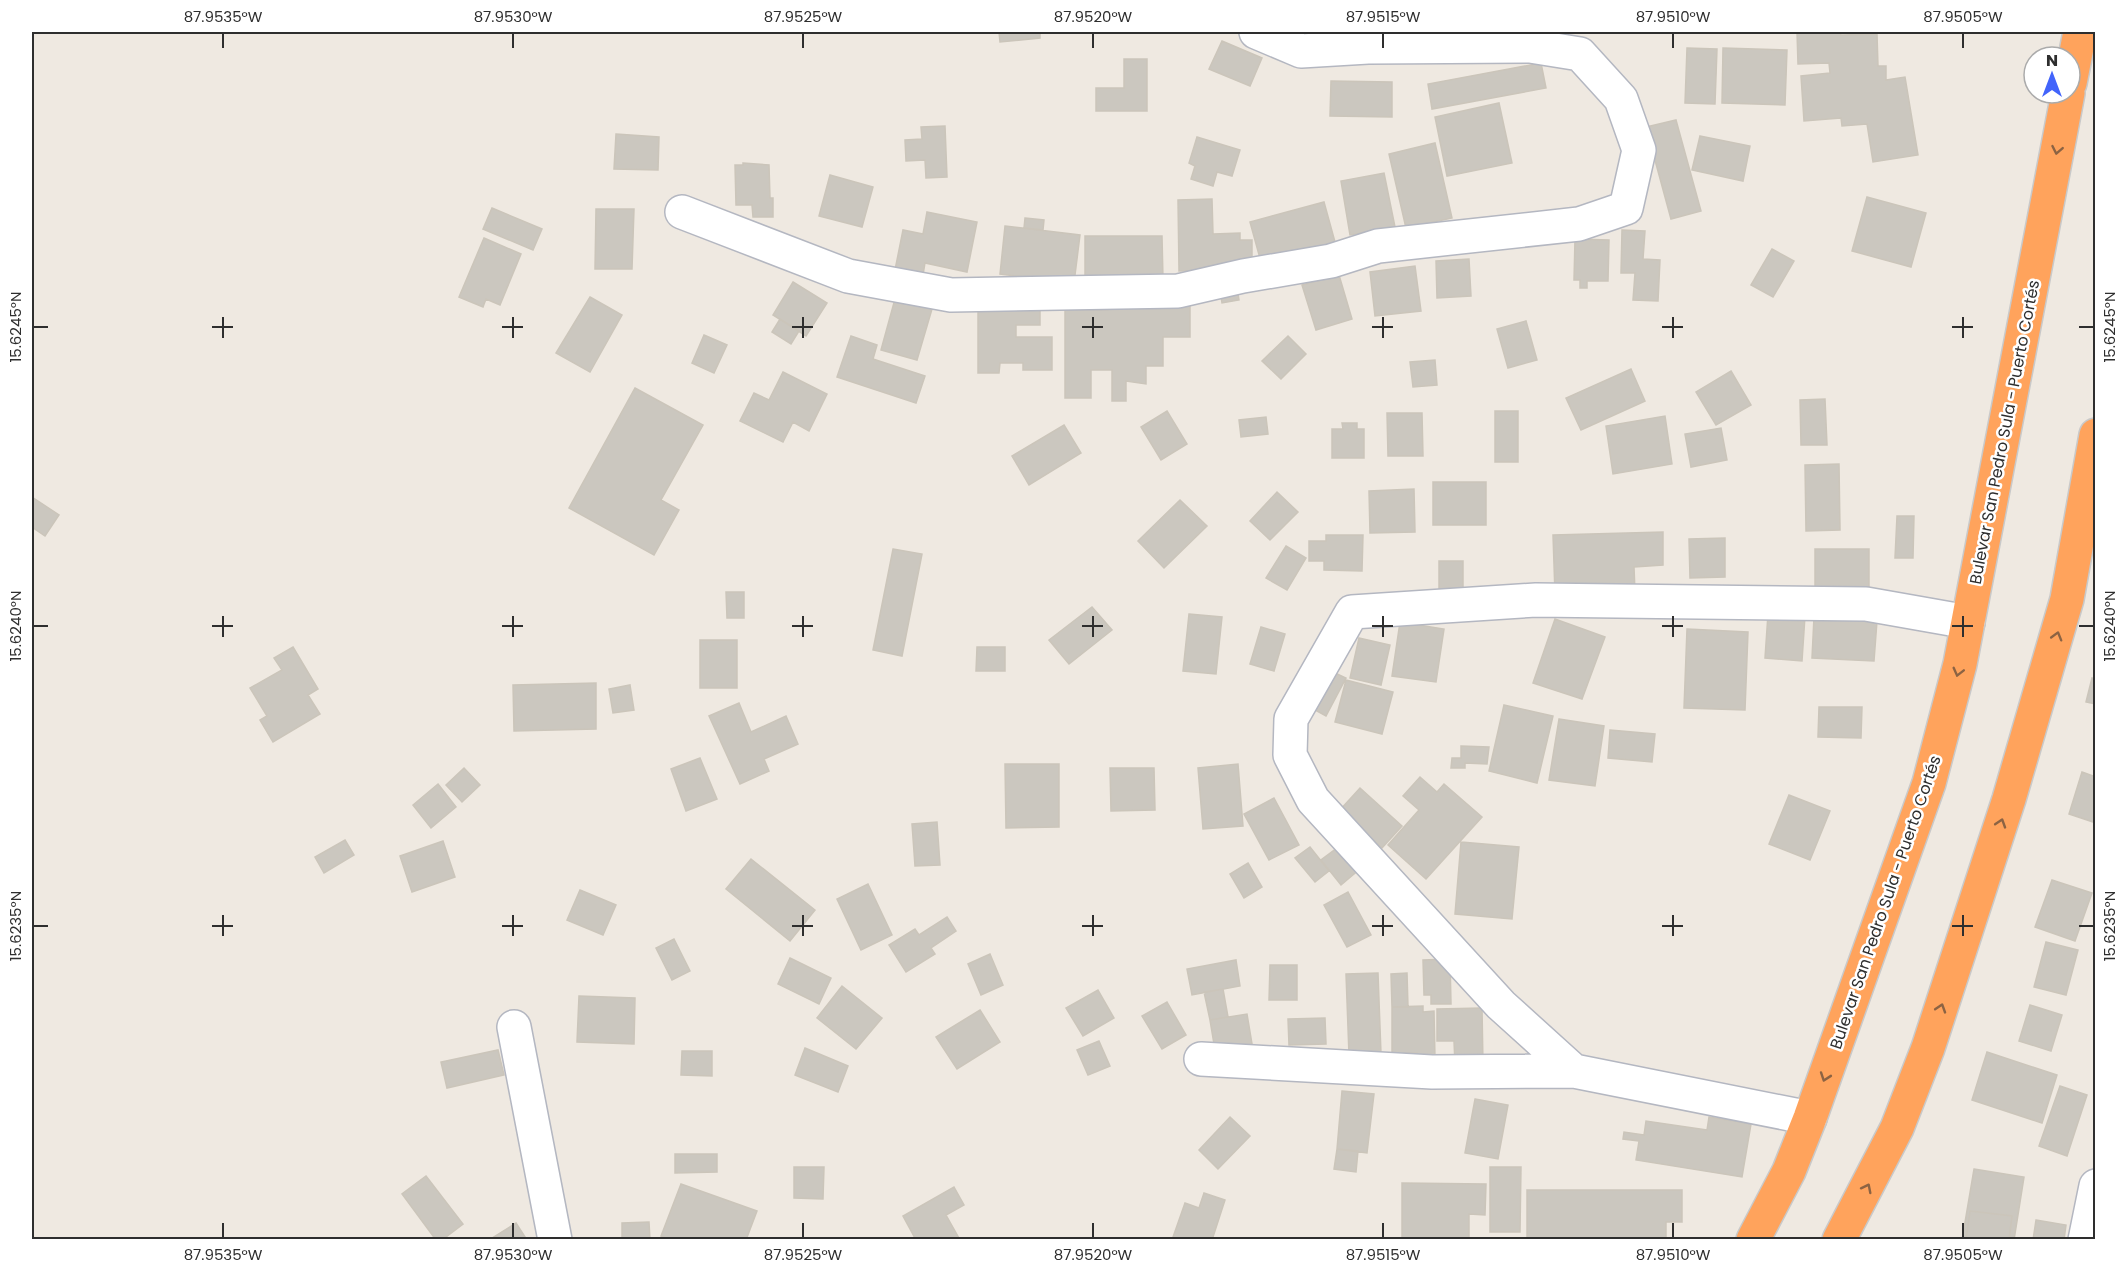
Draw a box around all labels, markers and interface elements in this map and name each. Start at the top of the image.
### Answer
text: 87.9535°W [184,6,263,27]
text: 87.9530°W [474,6,553,27]
text: 87.9525°W [764,6,843,27]
text: 87.9520°W [1054,6,1133,27]
text: 87.9515°W [1346,6,1421,27]
text: 87.9510°W [1636,6,1711,27]
text: 87.9505°W [1923,6,2003,27]
north arrow [2022,45,2082,105]
text: N [2046,49,2058,72]
one-way arrow [2051,145,2064,155]
street label: Bulevar San Pedro Sula - Puerto Cortés [1964,278,2045,586]
text: 15.6245°N [5,291,26,363]
text: 15.6245°N [2099,291,2120,363]
text: 15.6240°N [5,590,26,662]
text: 15.6240°N [2099,590,2120,662]
one-way arrow [2049,631,2062,641]
one-way arrow [1952,667,1965,677]
street label: Bulevar San Pedro Sula - Puerto Cortés [1824,752,1947,1052]
one-way arrow [1994,818,2006,829]
text: 15.6235°N [5,891,26,961]
text: 15.6235°N [2099,891,2120,961]
one-way arrow [1934,1003,1946,1014]
one-way arrow [1820,1071,1833,1081]
one-way arrow [1860,1184,1871,1194]
text: 87.9535°W [184,1244,263,1265]
text: 87.9530°W [474,1244,553,1265]
text: 87.9525°W [764,1244,843,1265]
text: 87.9520°W [1054,1244,1133,1265]
text: 87.9515°W [1346,1244,1421,1265]
text: 87.9510°W [1636,1244,1711,1265]
text: 87.9505°W [1923,1244,2003,1265]

